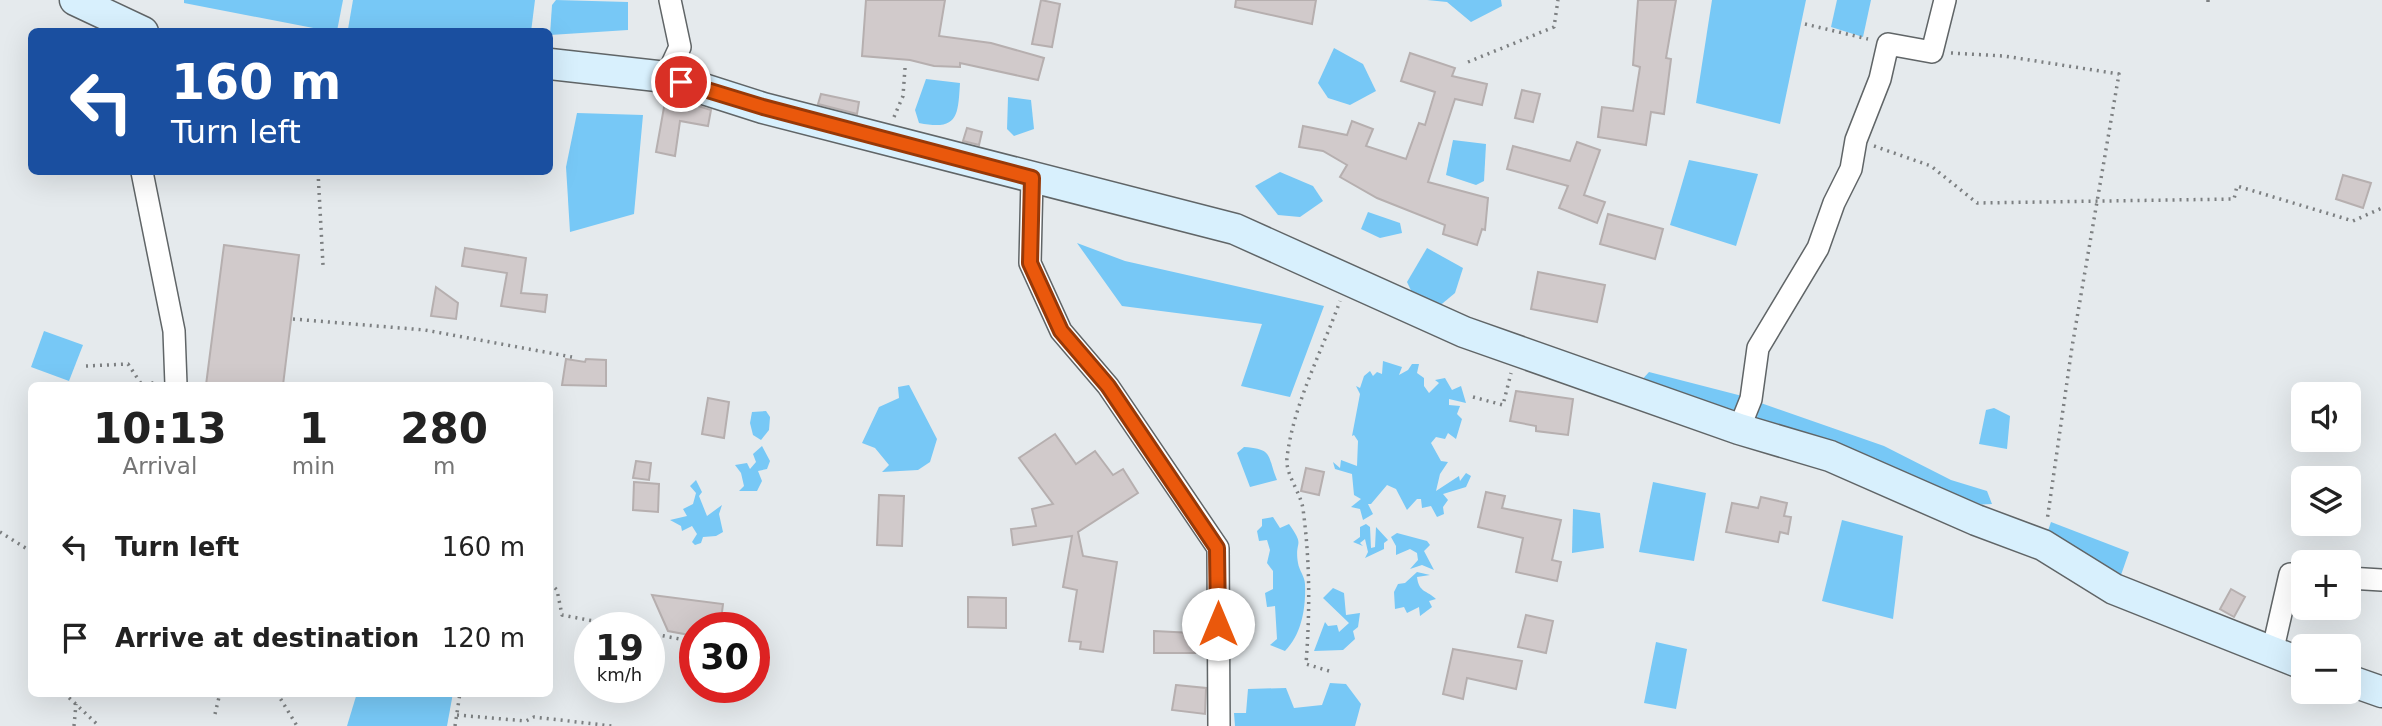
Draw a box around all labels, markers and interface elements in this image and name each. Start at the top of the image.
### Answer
pin [651,52,711,112]
text: 160 m [171,54,341,111]
icon: left [56,56,147,147]
icon: arrive [662,63,700,101]
text: Turn left [171,113,301,151]
map controls [2291,382,2361,704]
button: sound [2291,382,2361,452]
text: 10:13 [93,404,227,453]
text: 1 [299,404,328,453]
text: 280 [400,404,488,453]
text: Arrival [123,453,197,479]
text: min [292,453,335,479]
text: m [433,453,455,479]
button: layers [2291,466,2361,536]
icon: left [56,528,94,566]
text: Turn left [115,532,239,562]
text: 160 m [442,532,525,562]
button: + [2291,550,2361,620]
position arrow [1181,587,1255,661]
speed limit sign: 30 [679,612,770,703]
icon: arrive [56,619,94,657]
text: Arrive at destination [115,623,419,653]
text: 120 m [442,623,525,653]
text: 19 [595,628,644,668]
button: − [2291,634,2361,704]
text: km/h [597,664,642,685]

